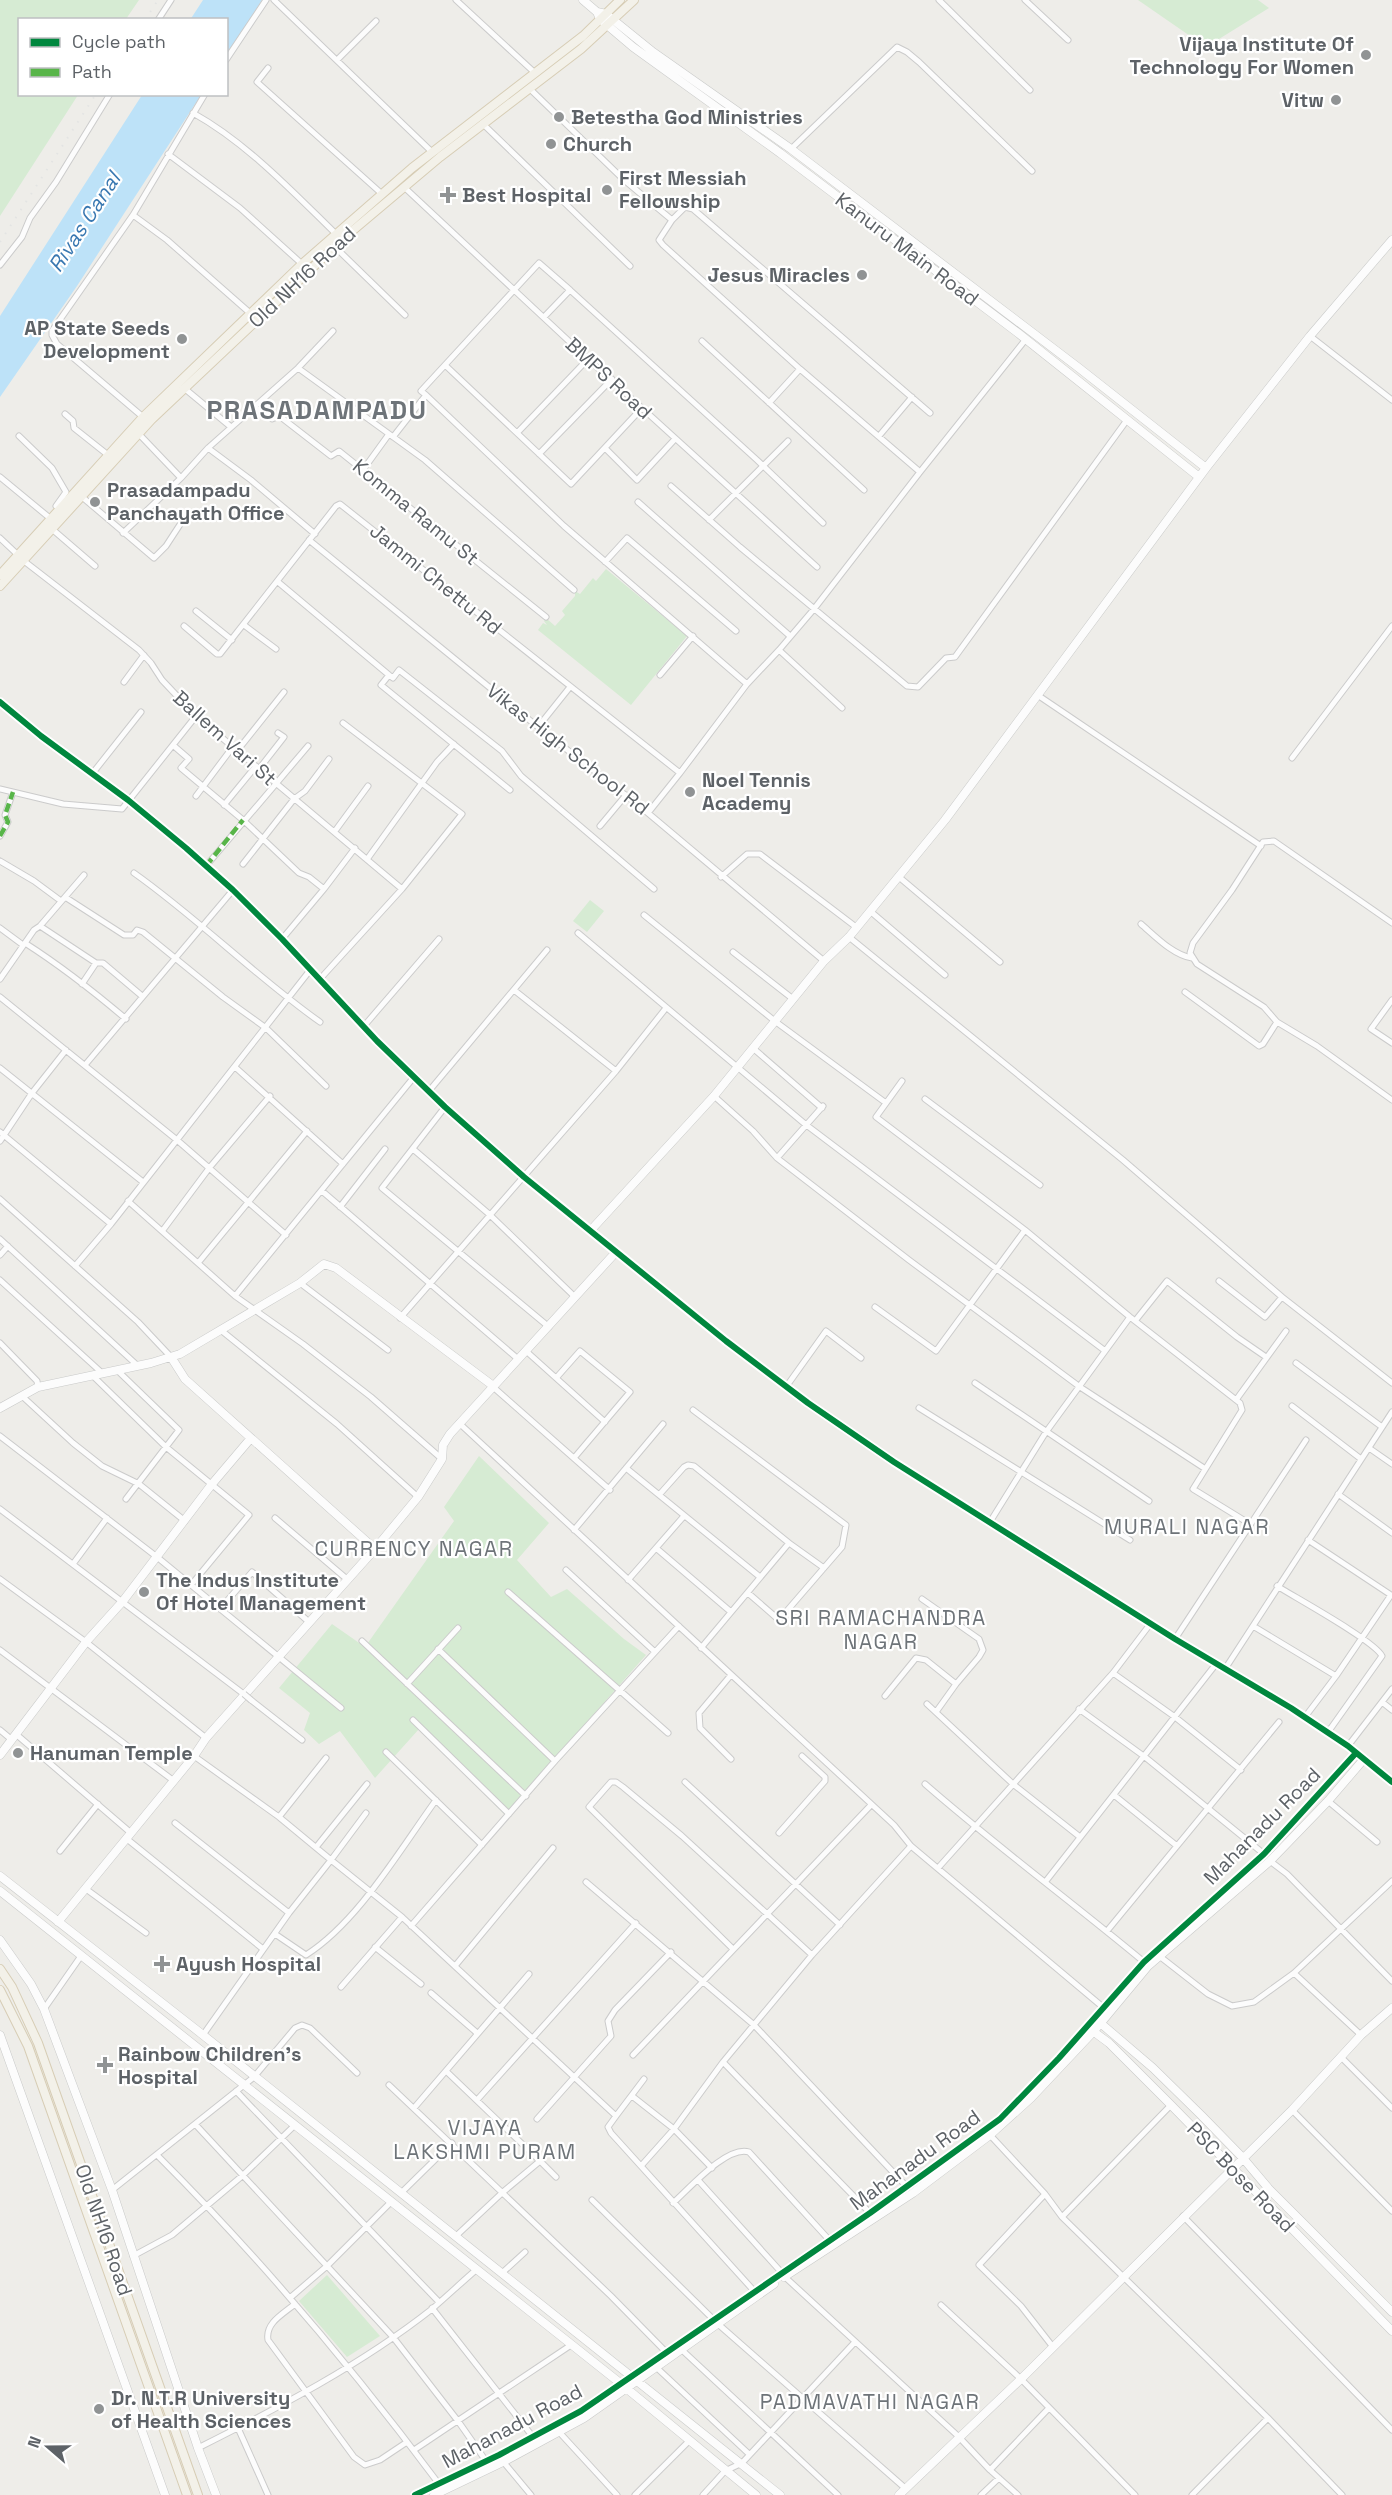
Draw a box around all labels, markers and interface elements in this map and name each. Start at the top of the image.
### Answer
legend [18,18,228,96]
text: Cycle path [72,30,166,53]
place label: Vijaya Institute Of Technology For Women [1130,31,1354,80]
marker: Vijaya Institute Of Technology For Women [1359,48,1373,62]
text: Path [72,60,112,83]
place label: Vitw [1282,87,1324,113]
marker: Vitw [1329,93,1343,107]
place label: Betestha God Ministries [571,104,803,130]
marker: Betestha God Ministries [552,110,566,124]
place label: Church [563,131,632,157]
marker: Church [544,137,558,151]
water label: Rivas Canal [42,165,128,277]
place label: First Messiah Fellowship [619,165,747,214]
place label: Best Hospital [462,182,591,208]
marker: First Messiah Fellowship [600,183,614,197]
marker: Best Hospital [439,186,457,204]
street label: Kanuru Main Road [830,187,984,311]
street label: Old NH16 Road [243,221,361,333]
place label: Jesus Miracles [708,262,850,288]
marker: Jesus Miracles [855,268,869,282]
place label: AP State Seeds Development [24,315,170,364]
street label: BMPS Road [560,331,658,425]
marker: AP State Seeds Development [175,332,189,346]
district label: PRASADAMPADU [206,393,428,427]
street label: Komma Ramu St [348,453,484,571]
place label: Prasadampadu Panchayath Office [107,477,285,526]
marker: Prasadampadu Panchayath Office [88,495,102,509]
street label: Jammi Chettu Rd [365,518,507,640]
street label: Vikas High School Rd [481,677,655,821]
street label: Ballem Vari St [168,685,282,791]
place label: Noel Tennis Academy [702,767,811,816]
marker: Noel Tennis Academy [683,785,697,799]
district label: MURALI NAGAR [1104,1513,1270,1540]
district label: CURRENCY NAGAR [314,1535,514,1562]
place label: The Indus Institute Of Hotel Management [156,1567,366,1616]
marker: The Indus Institute Of Hotel Management [137,1585,151,1599]
district label: SRI RAMACHANDRA NAGAR [775,1604,987,1655]
place label: Hanuman Temple [30,1740,193,1766]
marker: Hanuman Temple [11,1746,25,1760]
street label: Mahanadu Road [1198,1762,1326,1890]
place label: Ayush Hospital [176,1951,321,1977]
marker: Ayush Hospital [153,1955,171,1973]
place label: Rainbow Children's Hospital [118,2041,301,2090]
marker: Rainbow Children's Hospital [96,2056,114,2074]
street label: Mahanadu Road [844,2104,986,2216]
district label: VIJAYA LAKSHMI PURAM [393,2114,577,2165]
street label: PSC Bose Road [1181,2116,1301,2238]
street label: Old NH16 Road [69,2161,139,2299]
street label: Mahanadu Road [437,2378,587,2474]
place label: Dr. N.T.R University of Health Sciences [111,2385,292,2434]
district label: PADMAVATHI NAGAR [760,2388,980,2415]
marker: Dr. N.T.R University of Health Sciences [92,2402,106,2416]
north arrow [18,2417,78,2477]
text: N [23,2433,46,2451]

